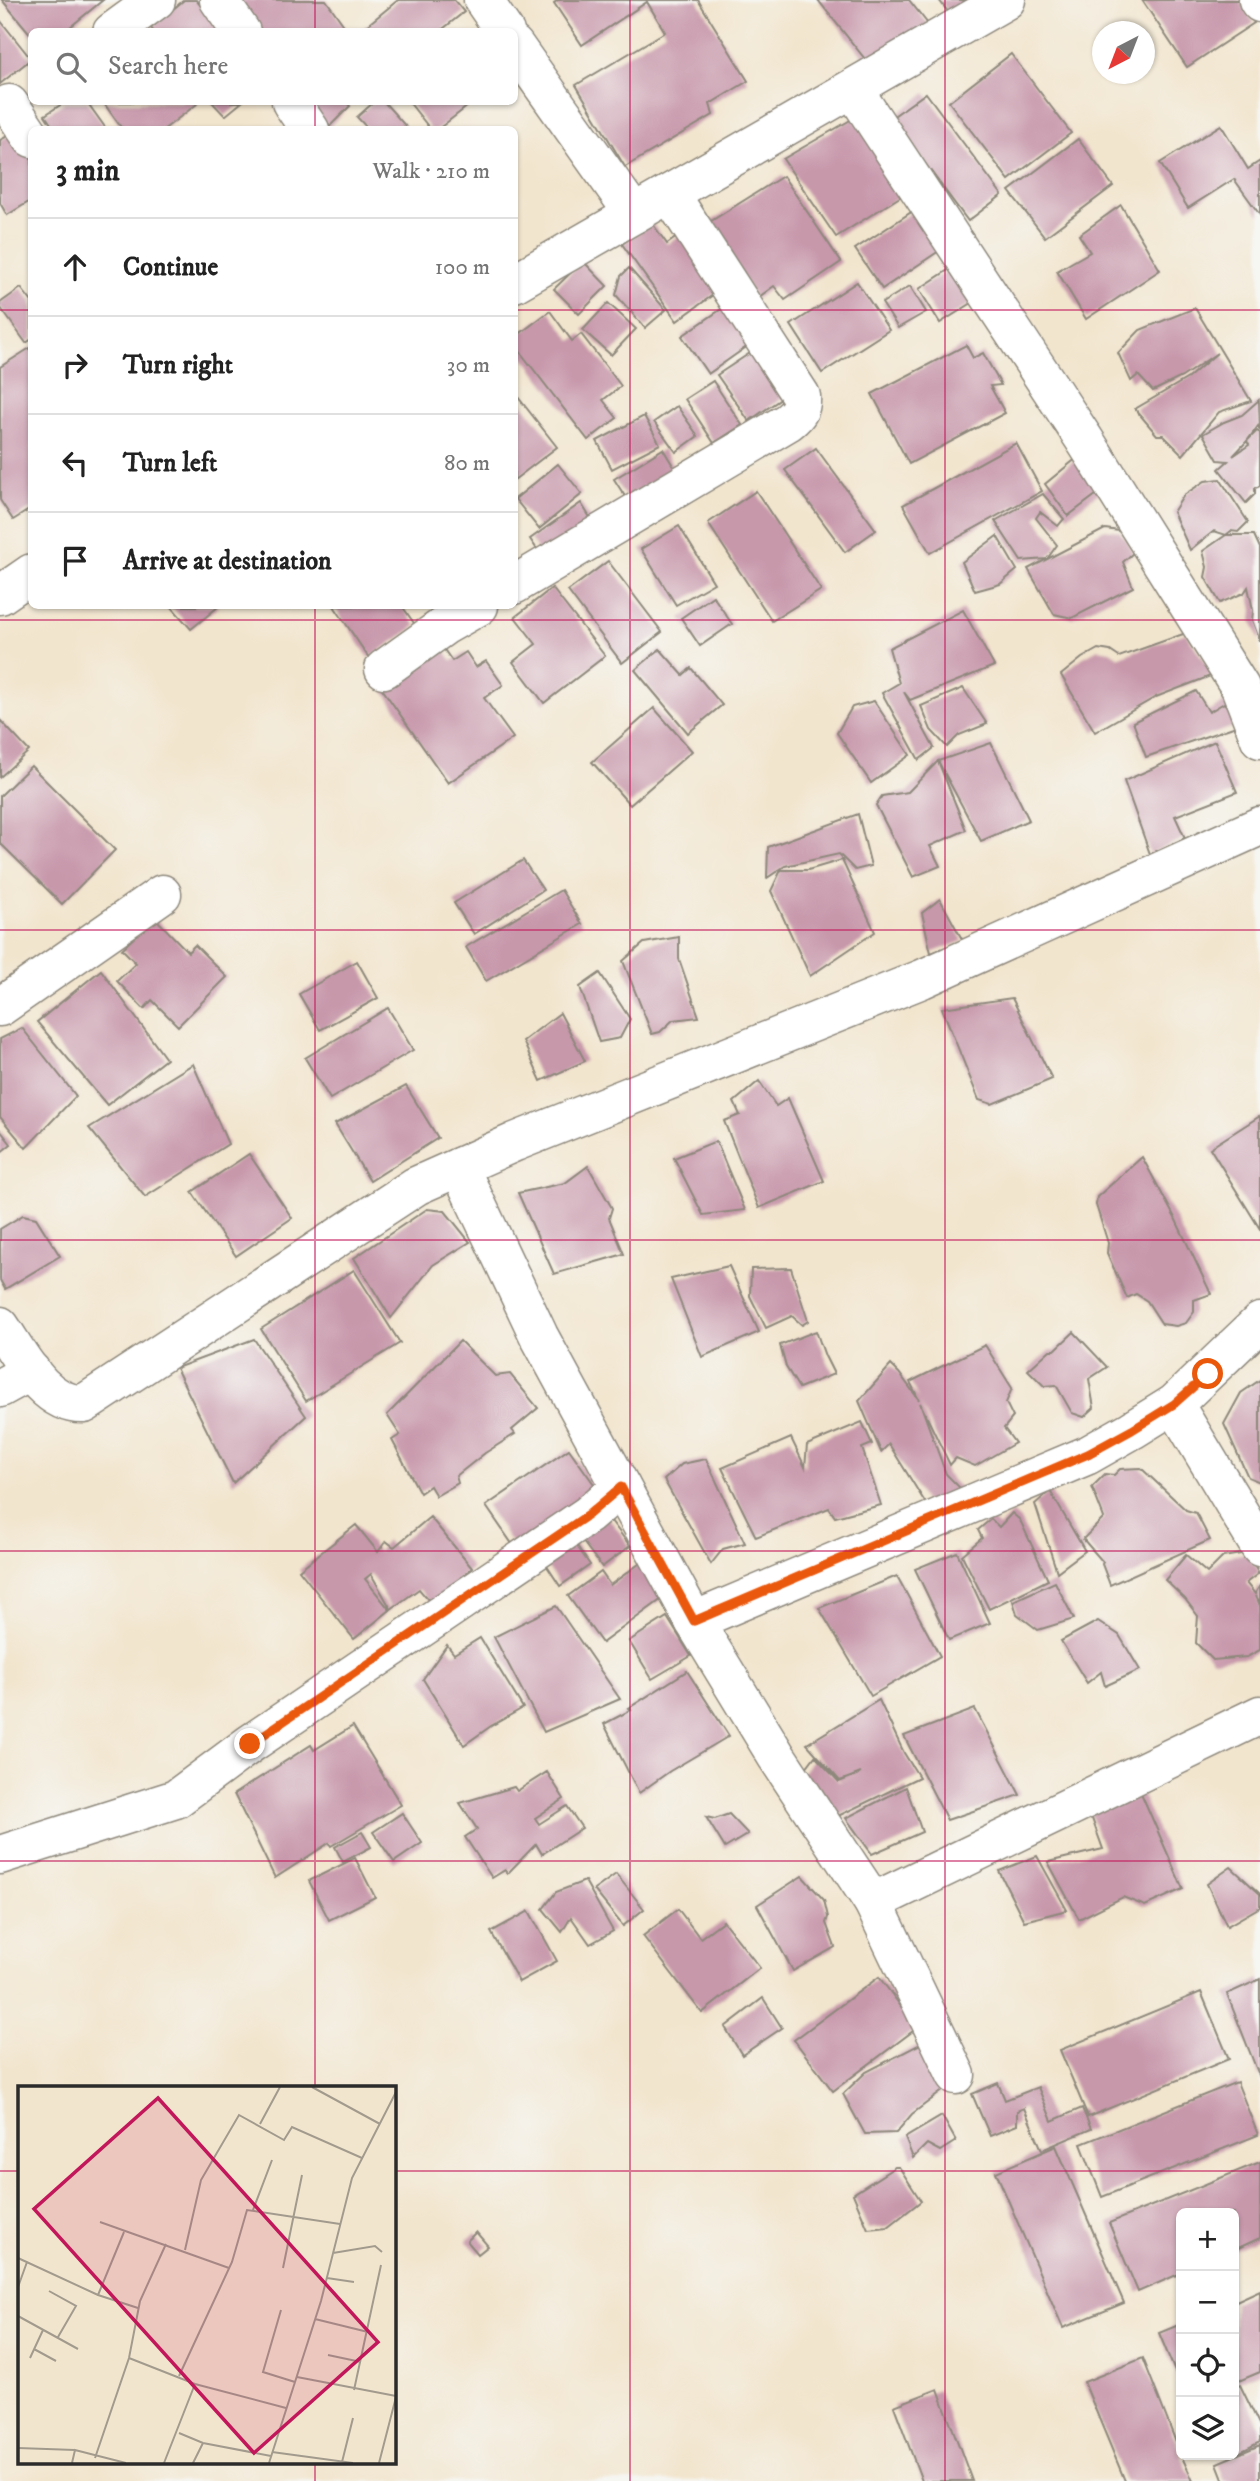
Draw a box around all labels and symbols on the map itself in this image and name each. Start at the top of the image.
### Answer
north arrow [1092,21,1155,84]
route start [1192,1358,1223,1389]
route end [234,1728,265,1759]
inset map [18,2086,396,2464]

